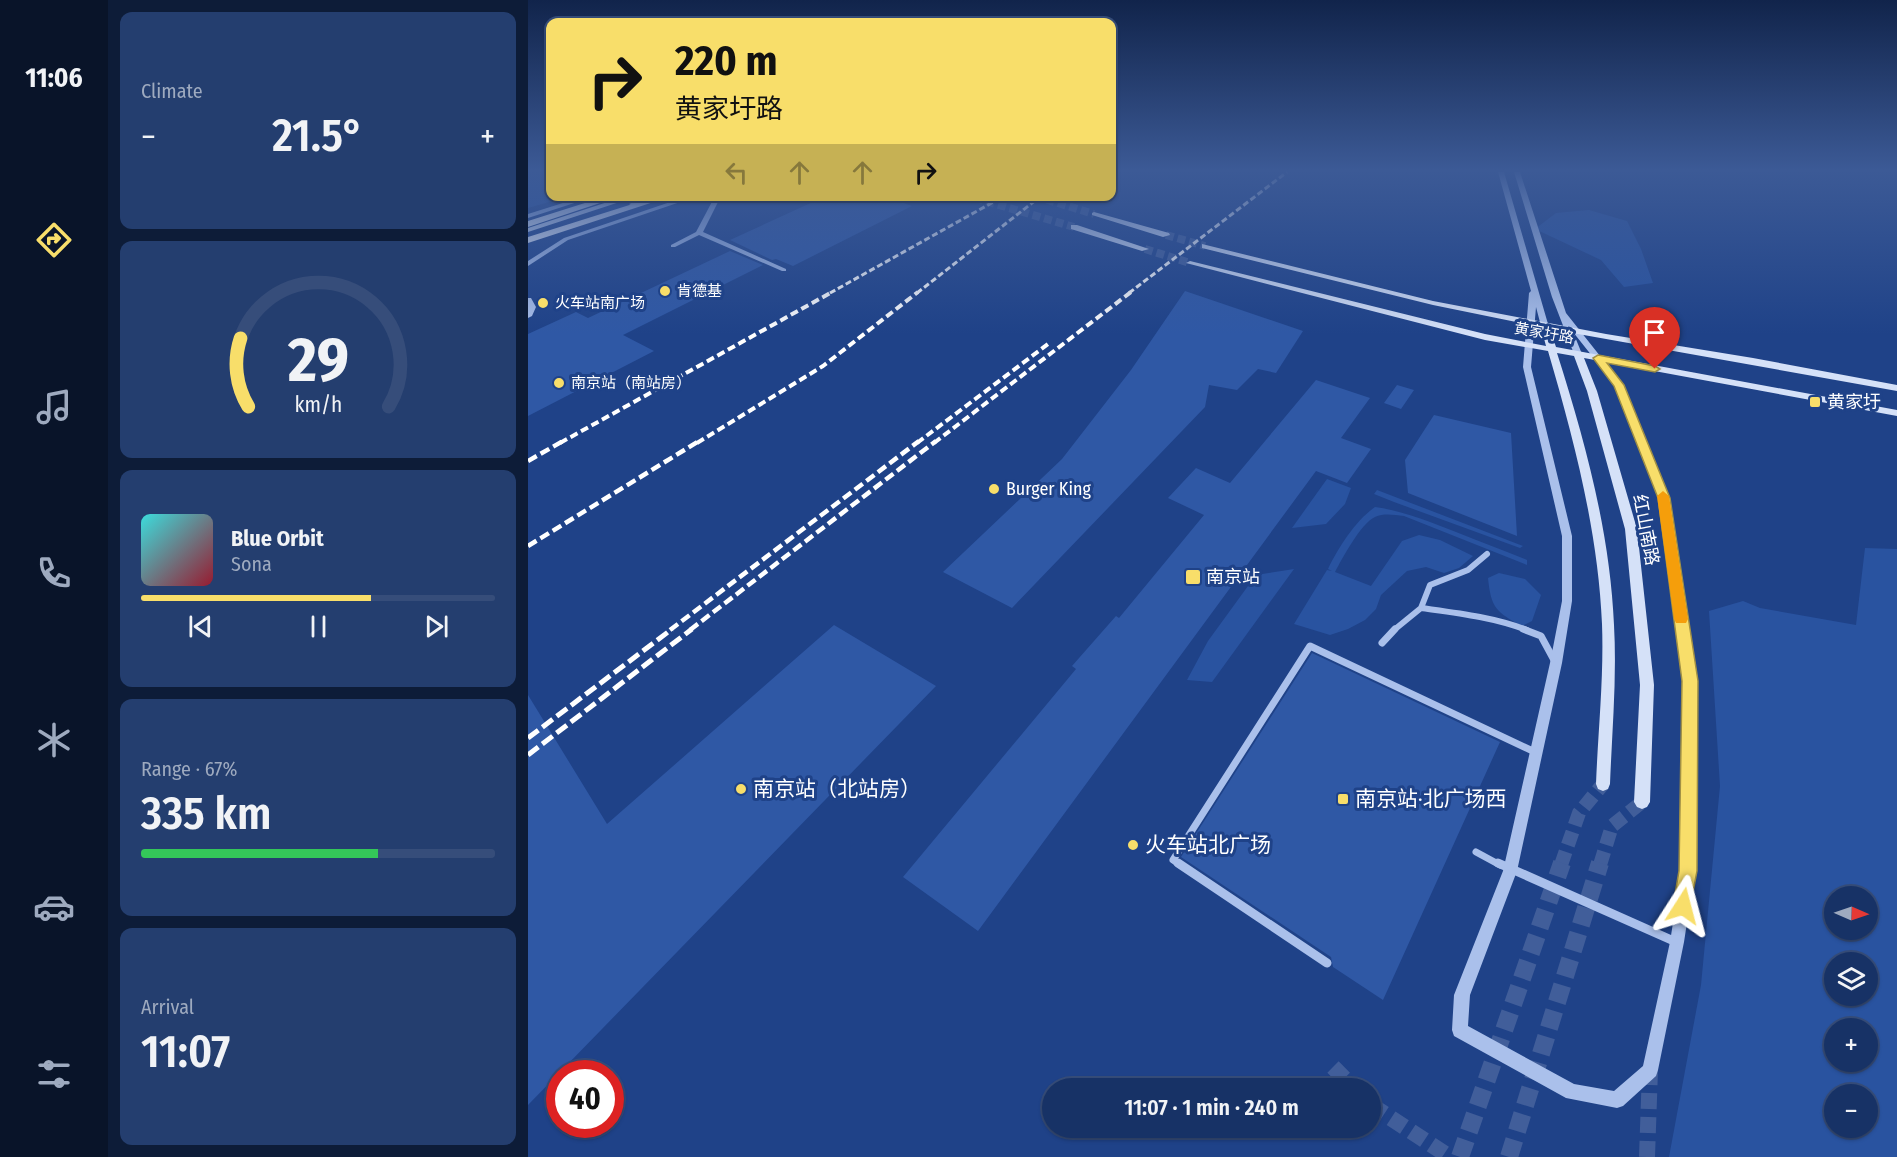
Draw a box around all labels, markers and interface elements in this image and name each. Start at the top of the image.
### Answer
text: 220 m [675,36,778,86]
icon: right [576,42,654,120]
text: 11:06 [25,62,83,94]
text: Climate [141,79,203,103]
text: 黄家圩路 [675,93,783,125]
text: 21.5° [272,109,364,163]
text: − [141,117,156,157]
text: + [480,117,495,157]
icon: left [720,156,753,189]
icon: ahead [783,156,816,189]
icon: ahead [846,156,879,189]
icon: right [909,156,942,189]
icon: directions [33,219,75,261]
place label: 肯德基 [677,282,722,300]
marker: 肯德基 [658,284,672,298]
place label: 火车站南广场 [555,294,645,312]
marker: 火车站南广场 [536,296,550,310]
pin [1629,307,1680,369]
icon: arrive [1638,316,1671,349]
street label: 黄家圩路 [1513,319,1575,347]
text: 29 [287,323,348,398]
place label: 南京站（南站房） [571,374,691,392]
marker: 南京站（南站房） [552,376,566,390]
icon: music [33,386,75,428]
place label: 黄家圩 [1827,391,1881,413]
text: km/h [294,392,342,418]
marker: 黄家圩 [1808,395,1822,409]
place label: Burger King [1006,478,1091,500]
marker: Burger King [987,482,1001,496]
street label: 红山南路 [1628,493,1664,567]
text: Blue Orbit [231,525,324,552]
icon: phone [33,552,75,594]
text: Sona [231,552,272,576]
place label: 南京站 [1206,566,1260,588]
marker: 南京站 [1184,568,1202,586]
icon: previous [184,610,217,643]
icon: pause [302,610,335,643]
icon: next [420,610,453,643]
icon: climate [33,719,75,761]
text: Range · 67% [141,757,237,781]
place label: 南京站（北站房） [753,776,921,802]
marker: 南京站（北站房） [734,782,748,796]
place label: 南京站·北广场西 [1355,786,1506,812]
text: 335 km [141,787,271,841]
marker: 南京站·北广场西 [1336,792,1350,806]
place label: 火车站北广场 [1145,832,1271,858]
marker: 火车站北广场 [1126,838,1140,852]
position arrow [1651,874,1715,938]
icon: car [33,886,75,928]
north arrow [1824,886,1878,940]
map controls [1824,886,1878,1138]
button: layers [1824,952,1878,1006]
text: Arrival [141,995,194,1019]
button: + [1824,1018,1878,1072]
text: 11:07 [141,1025,230,1079]
icon: filters [33,1053,75,1095]
speed limit sign: 40 [546,1060,624,1138]
button: − [1824,1084,1878,1138]
text: 11:07 · 1 min · 240 m [1124,1094,1299,1121]

